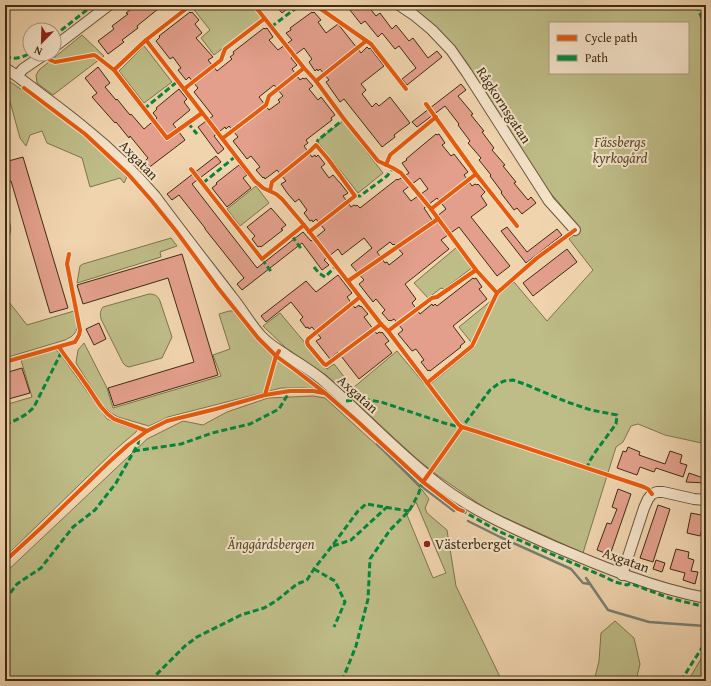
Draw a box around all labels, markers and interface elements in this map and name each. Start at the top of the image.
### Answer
north arrow [22,22,62,62]
legend [549,22,689,74]
text: Cycle path [585,29,638,46]
text: N [31,42,45,60]
text: Path [585,49,608,66]
street label: Rågkornsgatan [472,63,536,147]
park label: Fässbergs kyrkogård [593,132,648,168]
street label: Axgatan [115,136,163,185]
street label: Axgatan [333,370,383,418]
park label: Änggårdsbergen [226,534,315,554]
place label: Västerberget [435,534,512,554]
marker: Västerberget [422,539,432,549]
street label: Axgatan [600,542,652,578]

